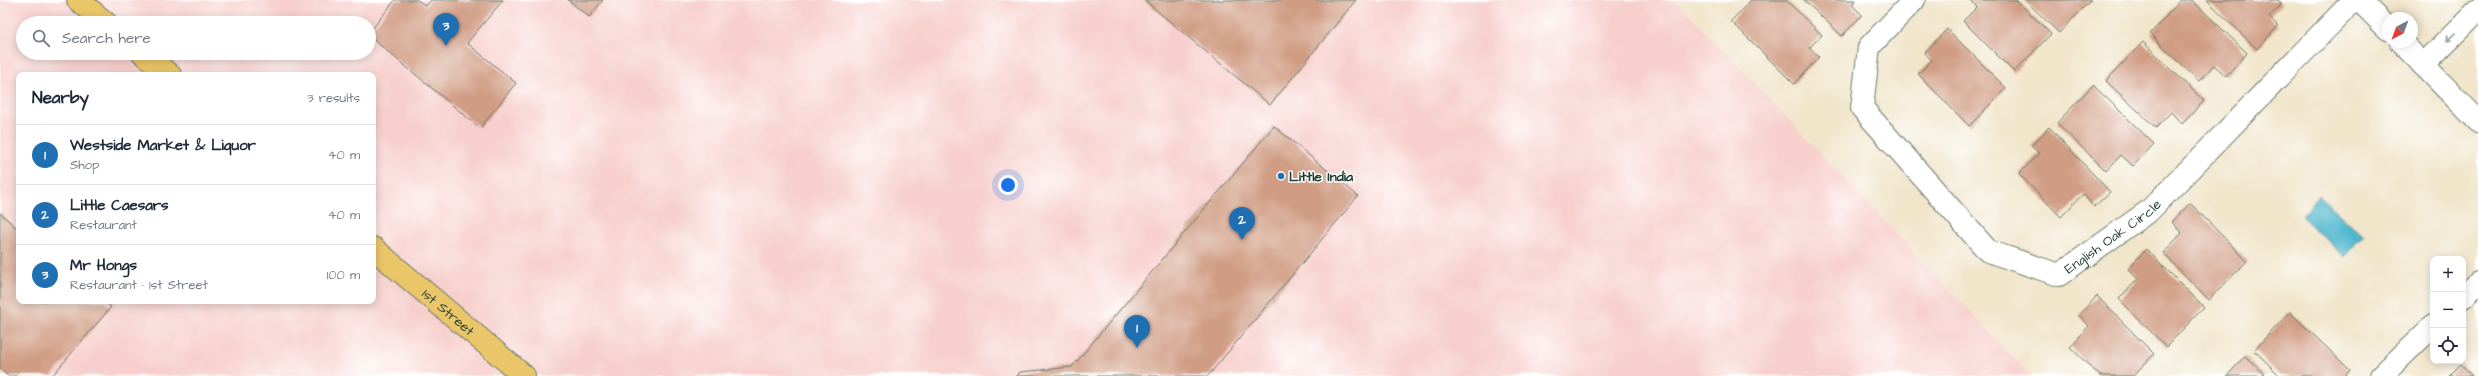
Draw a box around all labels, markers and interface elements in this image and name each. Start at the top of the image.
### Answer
north arrow [2382,12,2418,48]
pin: 3 [433,13,459,46]
search box [16,16,376,60]
icon: search [30,27,52,49]
text: Search here [62,28,151,49]
one-way arrow [2446,32,2456,42]
text: Nearby [32,86,89,110]
text: 3 results [307,89,360,107]
text: Westside Market & Liquor [70,135,256,156]
text: 1 [44,146,46,164]
text: 40 m [328,146,360,164]
text: Shop [70,156,99,174]
place label: Little India [1289,167,1354,187]
marker: Little India [1276,171,1286,181]
your location [998,175,1018,195]
text: Little Caesars [70,195,169,216]
street label: English Oak Circle [2060,195,2167,279]
text: 2 [41,206,49,224]
text: 40 m [328,206,360,224]
pin: 2 [1229,207,1255,240]
text: Restaurant [70,216,137,234]
text: Mr Hongs [70,255,137,276]
map controls [2430,256,2466,364]
button: + [2430,256,2466,292]
text: 3 [42,266,48,284]
text: 100 m [327,266,360,284]
text: Restaurant · 1st Street [70,276,208,294]
street label: 1st Street [417,285,479,341]
button: − [2430,292,2466,328]
pin: 1 [1124,315,1150,348]
button: locate [2430,328,2466,364]

